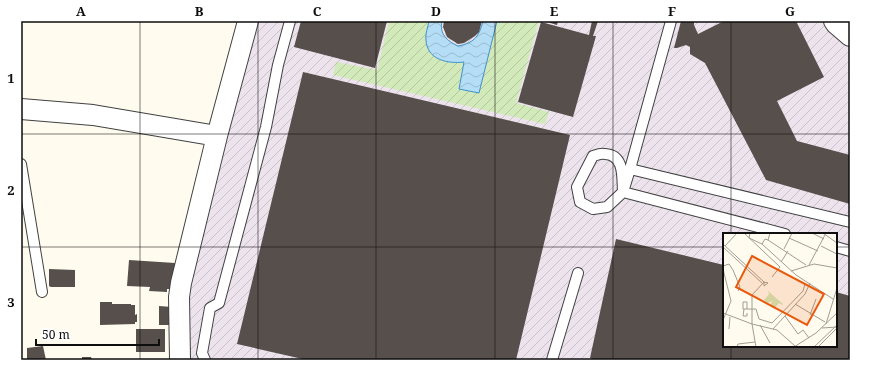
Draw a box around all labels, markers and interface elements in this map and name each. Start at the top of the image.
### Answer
text: A [76,2,86,20]
text: B [195,2,204,20]
text: C [313,2,322,20]
text: D [431,2,441,20]
text: E [550,2,559,20]
text: F [668,2,676,20]
text: G [785,2,795,20]
text: 1 [7,69,15,87]
text: 2 [7,181,15,199]
inset map [723,233,837,347]
text: 3 [7,293,15,311]
scale bar [36,321,159,347]
text: 50 m [42,326,70,343]

